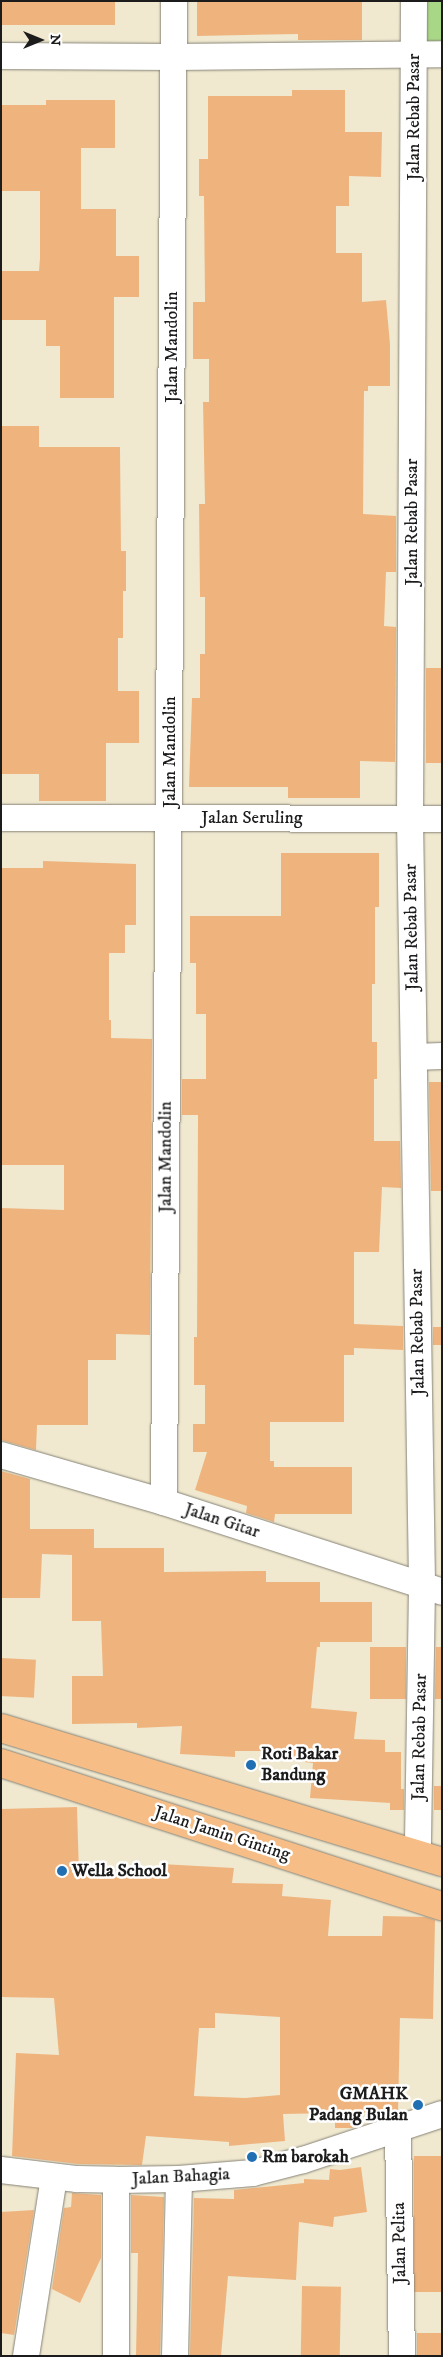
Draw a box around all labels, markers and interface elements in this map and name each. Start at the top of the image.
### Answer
north arrow [15,15,65,65]
text: N [46,34,64,46]
street label: Jalan Rebab Pasar [403,54,425,180]
street label: Jalan Mandolin [161,291,183,403]
street label: Jalan Rebab Pasar [401,459,423,585]
street label: Jalan Mandolin [159,696,181,808]
street label: Jalan Seruling [201,807,303,829]
street label: Jalan Rebab Pasar [400,863,424,991]
street label: Jalan Mandolin [155,1101,177,1213]
street label: Jalan Rebab Pasar [406,1268,430,1396]
street label: Jalan Gitar [182,1499,262,1543]
street label: Jalan Rebab Pasar [408,1673,432,1801]
place label: Roti Bakar Bandung [261,1744,338,1786]
marker: Roti Bakar Bandung [245,1759,257,1771]
street label: Jalan Jamin Ginting [151,1802,293,1866]
place label: Wella School [72,1860,167,1882]
marker: Wella School [56,1865,68,1877]
place label: GMAHK Padang Bulan [309,2084,408,2126]
marker: GMAHK Padang Bulan [412,2099,424,2111]
place label: Rm barokah [262,2146,349,2168]
marker: Rm barokah [246,2151,258,2163]
street label: Jalan Bahagia [132,2164,230,2190]
street label: Jalan Pelita [388,2202,412,2284]

